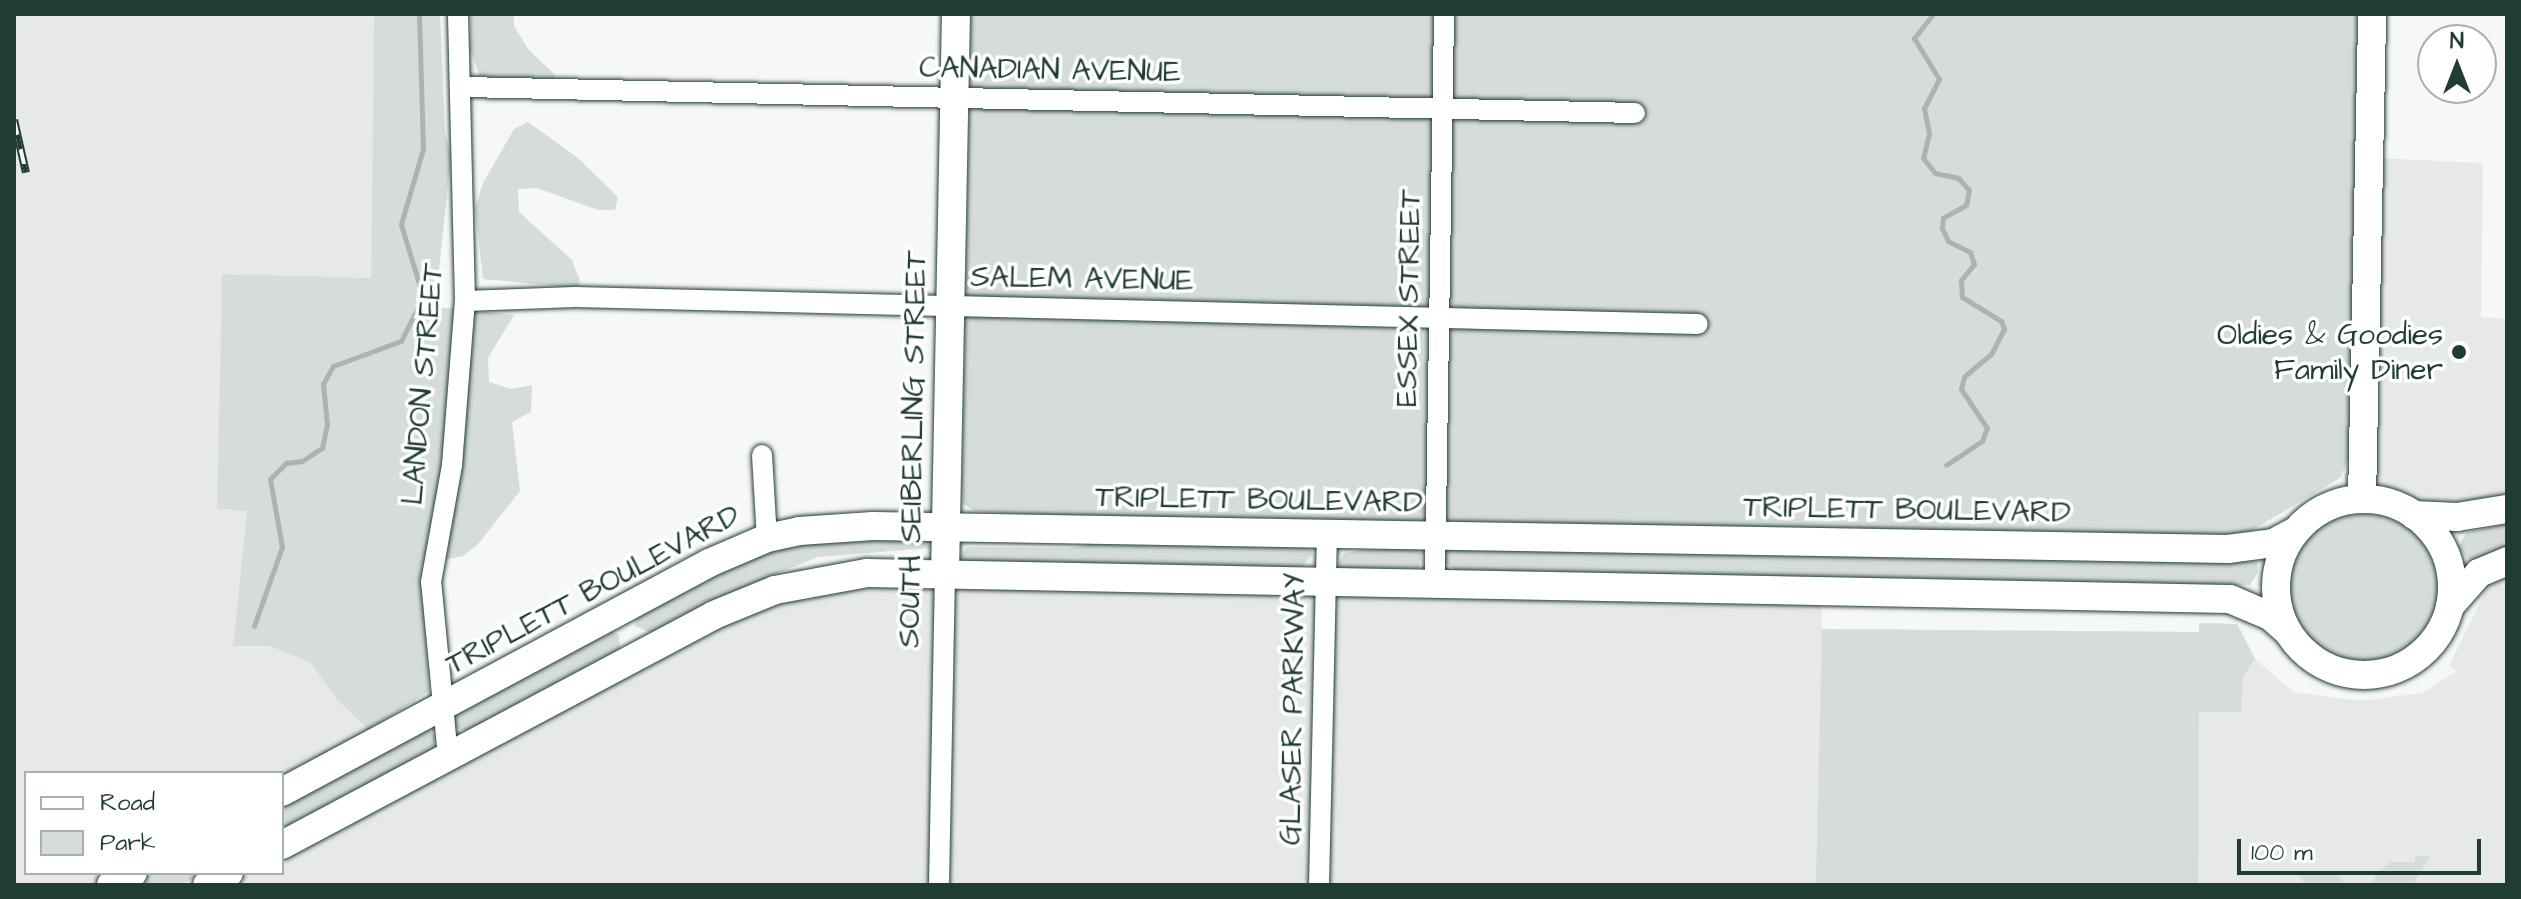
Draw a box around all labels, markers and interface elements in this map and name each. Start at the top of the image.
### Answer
north arrow [2417,24,2497,104]
text: N [2450,26,2464,57]
street label: CANADIAN AVENUE [919,50,1181,90]
street label: ESSEX STREET [1389,189,1429,407]
street label: SOUTH SEIBERLING STREET [892,250,934,648]
street label: SALEM AVENUE [970,259,1194,299]
street label: LANDON STREET [394,262,452,506]
place label: Oldies & Goodies Family Diner [2217,317,2443,388]
marker: Oldies & Goodies Family Diner [2450,343,2468,361]
street label: TRIPLETT BOULEVARD [1095,479,1423,521]
street label: TRIPLETT BOULEVARD [1743,489,2071,531]
street label: TRIPLETT BOULEVARD [440,497,746,683]
street label: GLASER PARKWAY [1273,572,1313,846]
legend [24,771,284,875]
text: Road [100,786,155,820]
scale bar [2241,823,2485,873]
text: Park [100,826,156,860]
text: 100 m [2251,836,2313,870]

